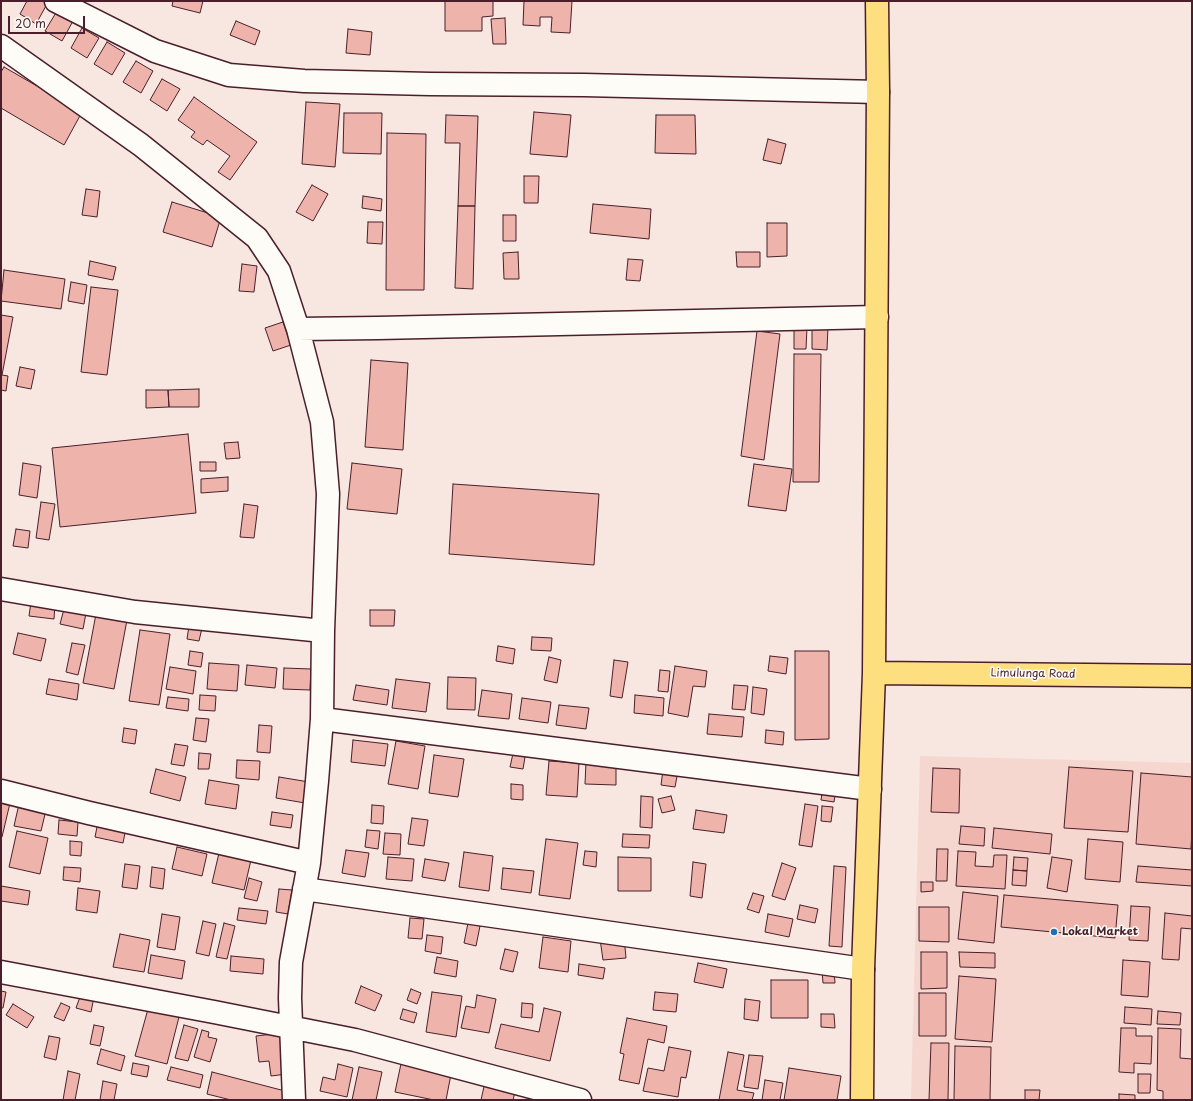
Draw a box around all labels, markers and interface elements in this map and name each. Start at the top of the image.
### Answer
scale bar [10,8,87,34]
text: 20 m [15,14,46,32]
street label: Limulunga Road [991,667,1075,681]
place label: Lokal Market [1062,925,1138,939]
marker: Lokal Market [1049,927,1059,937]

